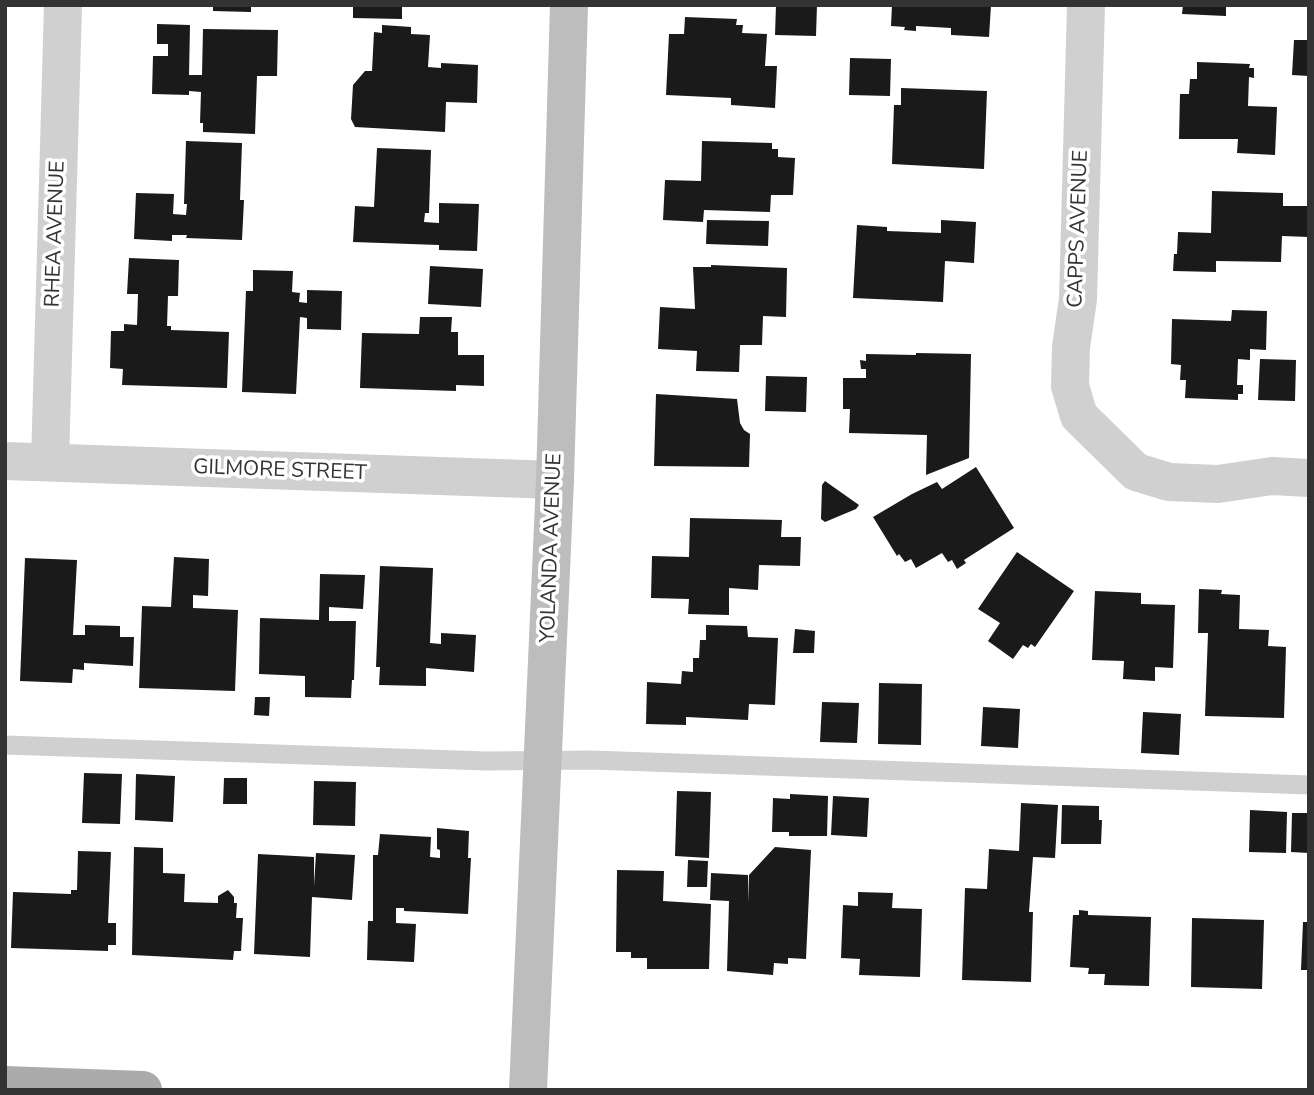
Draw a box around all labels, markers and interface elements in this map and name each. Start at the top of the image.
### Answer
street label: CAPPS AVENUE [1064,150,1094,308]
street label: RHEA AVENUE [41,160,71,308]
street label: YOLANDA AVENUE [536,453,568,643]
street label: GILMORE STREET [193,455,367,487]

